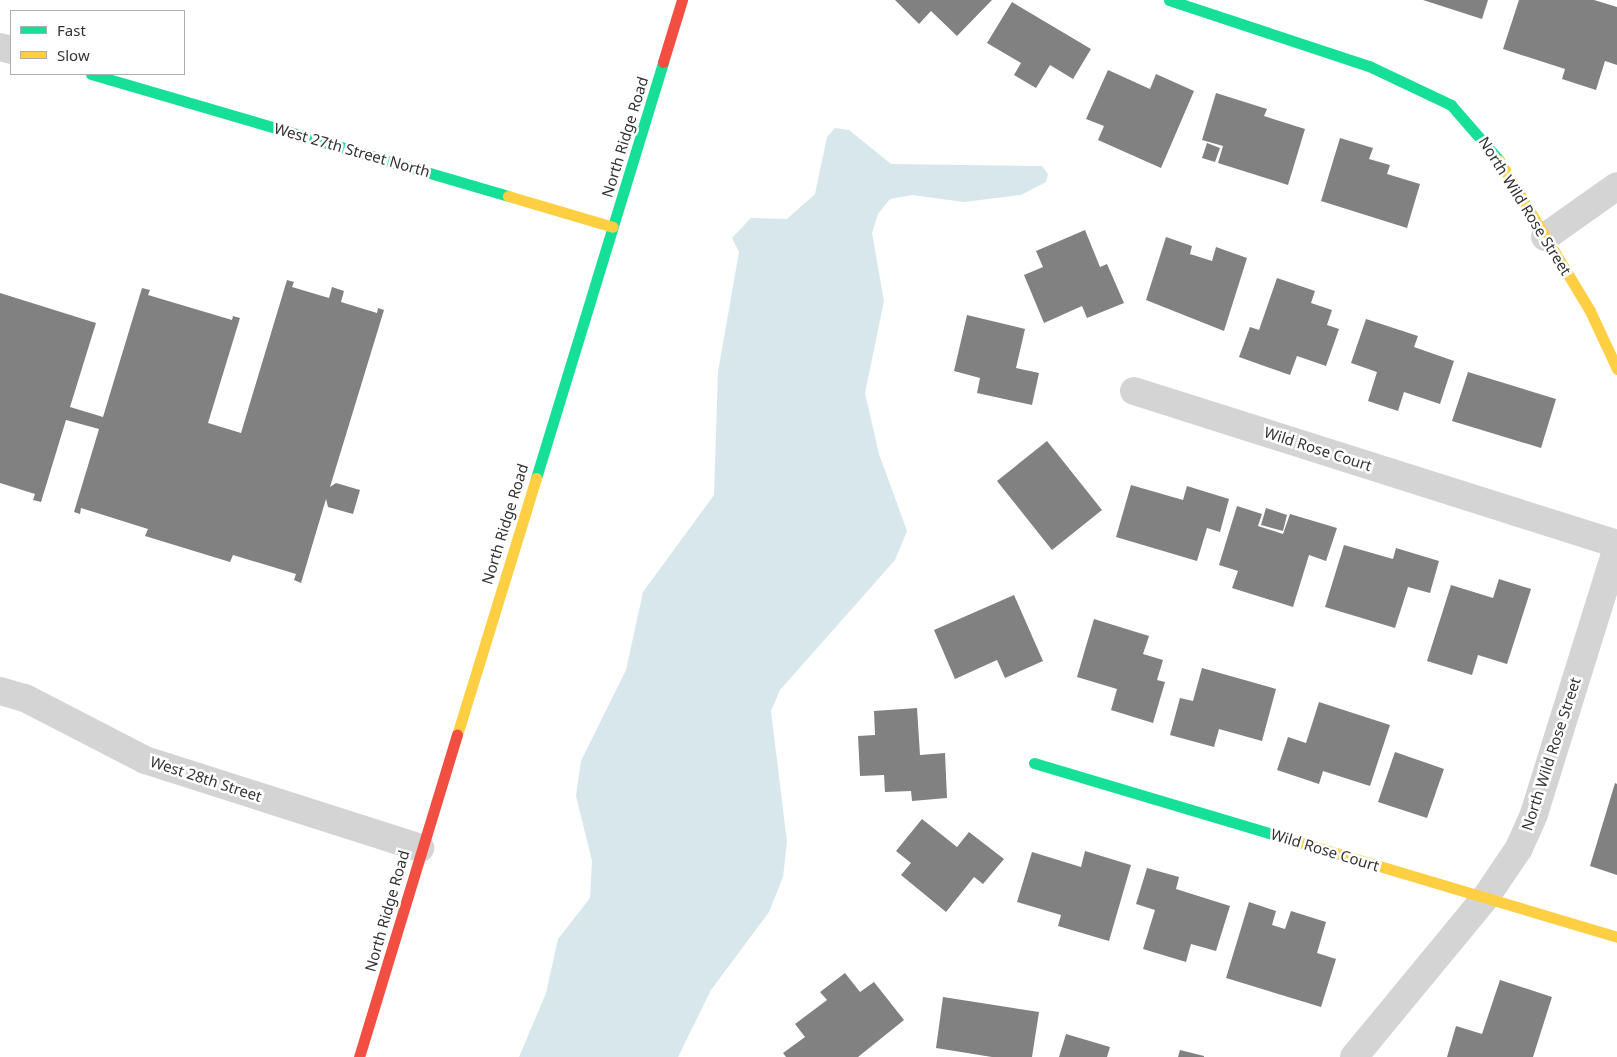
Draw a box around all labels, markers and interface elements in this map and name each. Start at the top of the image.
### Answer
legend [10,10,185,75]
text: Fast [57,20,86,40]
text: Slow [57,45,90,65]
street label: North Ridge Road [598,74,652,200]
street label: West 27th Street North [272,119,432,181]
street label: North Wild Rose Street [1475,133,1575,279]
street label: Wild Rose Court [1262,423,1374,475]
street label: North Ridge Road [478,461,532,587]
street label: North Wild Rose Street [1518,675,1584,833]
street label: West 28th Street [148,752,264,806]
street label: Wild Rose Court [1269,825,1381,875]
street label: North Ridge Road [361,848,413,974]

